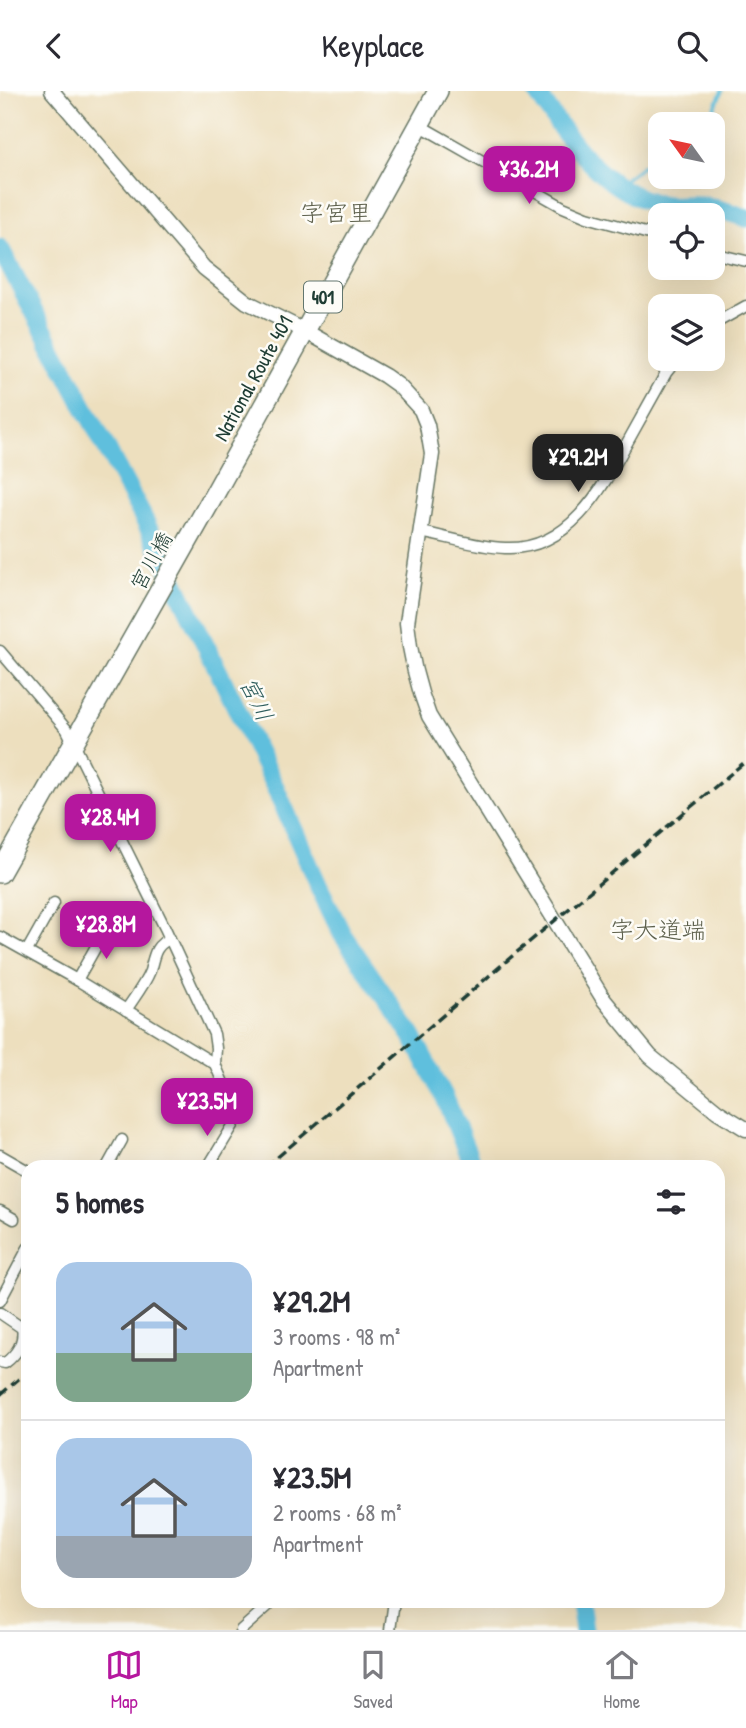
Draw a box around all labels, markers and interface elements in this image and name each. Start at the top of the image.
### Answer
text: Keyplace [322,24,424,67]
icon: back [35,27,73,65]
icon: search [673,27,711,65]
north arrow [648,112,724,189]
map controls [648,112,725,371]
pin: ¥36.2M [472,146,586,206]
text: ¥36.2M [499,153,559,184]
district label: 字宮里 [300,196,372,228]
button: locate [648,203,725,280]
road number: 401 [304,281,342,313]
button: layers [648,294,725,371]
street label: National Route 401 [206,310,300,446]
pin: ¥29.2M [521,435,635,494]
text: ¥29.2M [548,441,608,472]
street label: 宮川橋 [123,526,179,596]
water label: 宮川 [233,672,281,726]
pin: ¥28.4M [53,795,167,854]
text: ¥28.4M [81,801,139,832]
pin: ¥28.8M [49,901,163,961]
text: ¥28.8M [76,908,136,939]
district label: 字大道端 [610,913,706,945]
pin: ¥23.5M [150,1079,264,1138]
text: ¥23.5M [177,1085,237,1116]
text: 5 homes [56,1182,144,1222]
icon: filters [652,1183,690,1221]
text: ¥29.2M [273,1281,350,1321]
icon: home [112,1290,196,1374]
text: 3 rooms · 98 m² [273,1321,400,1352]
text: Apartment [273,1352,363,1383]
text: ¥23.5M [273,1457,351,1497]
icon: home [112,1466,196,1550]
text: 2 rooms · 68 m² [273,1497,401,1528]
text: Apartment [273,1528,363,1559]
tab: Map [105,1646,143,1714]
tab: Saved [354,1646,392,1714]
tab: Home [603,1646,641,1714]

